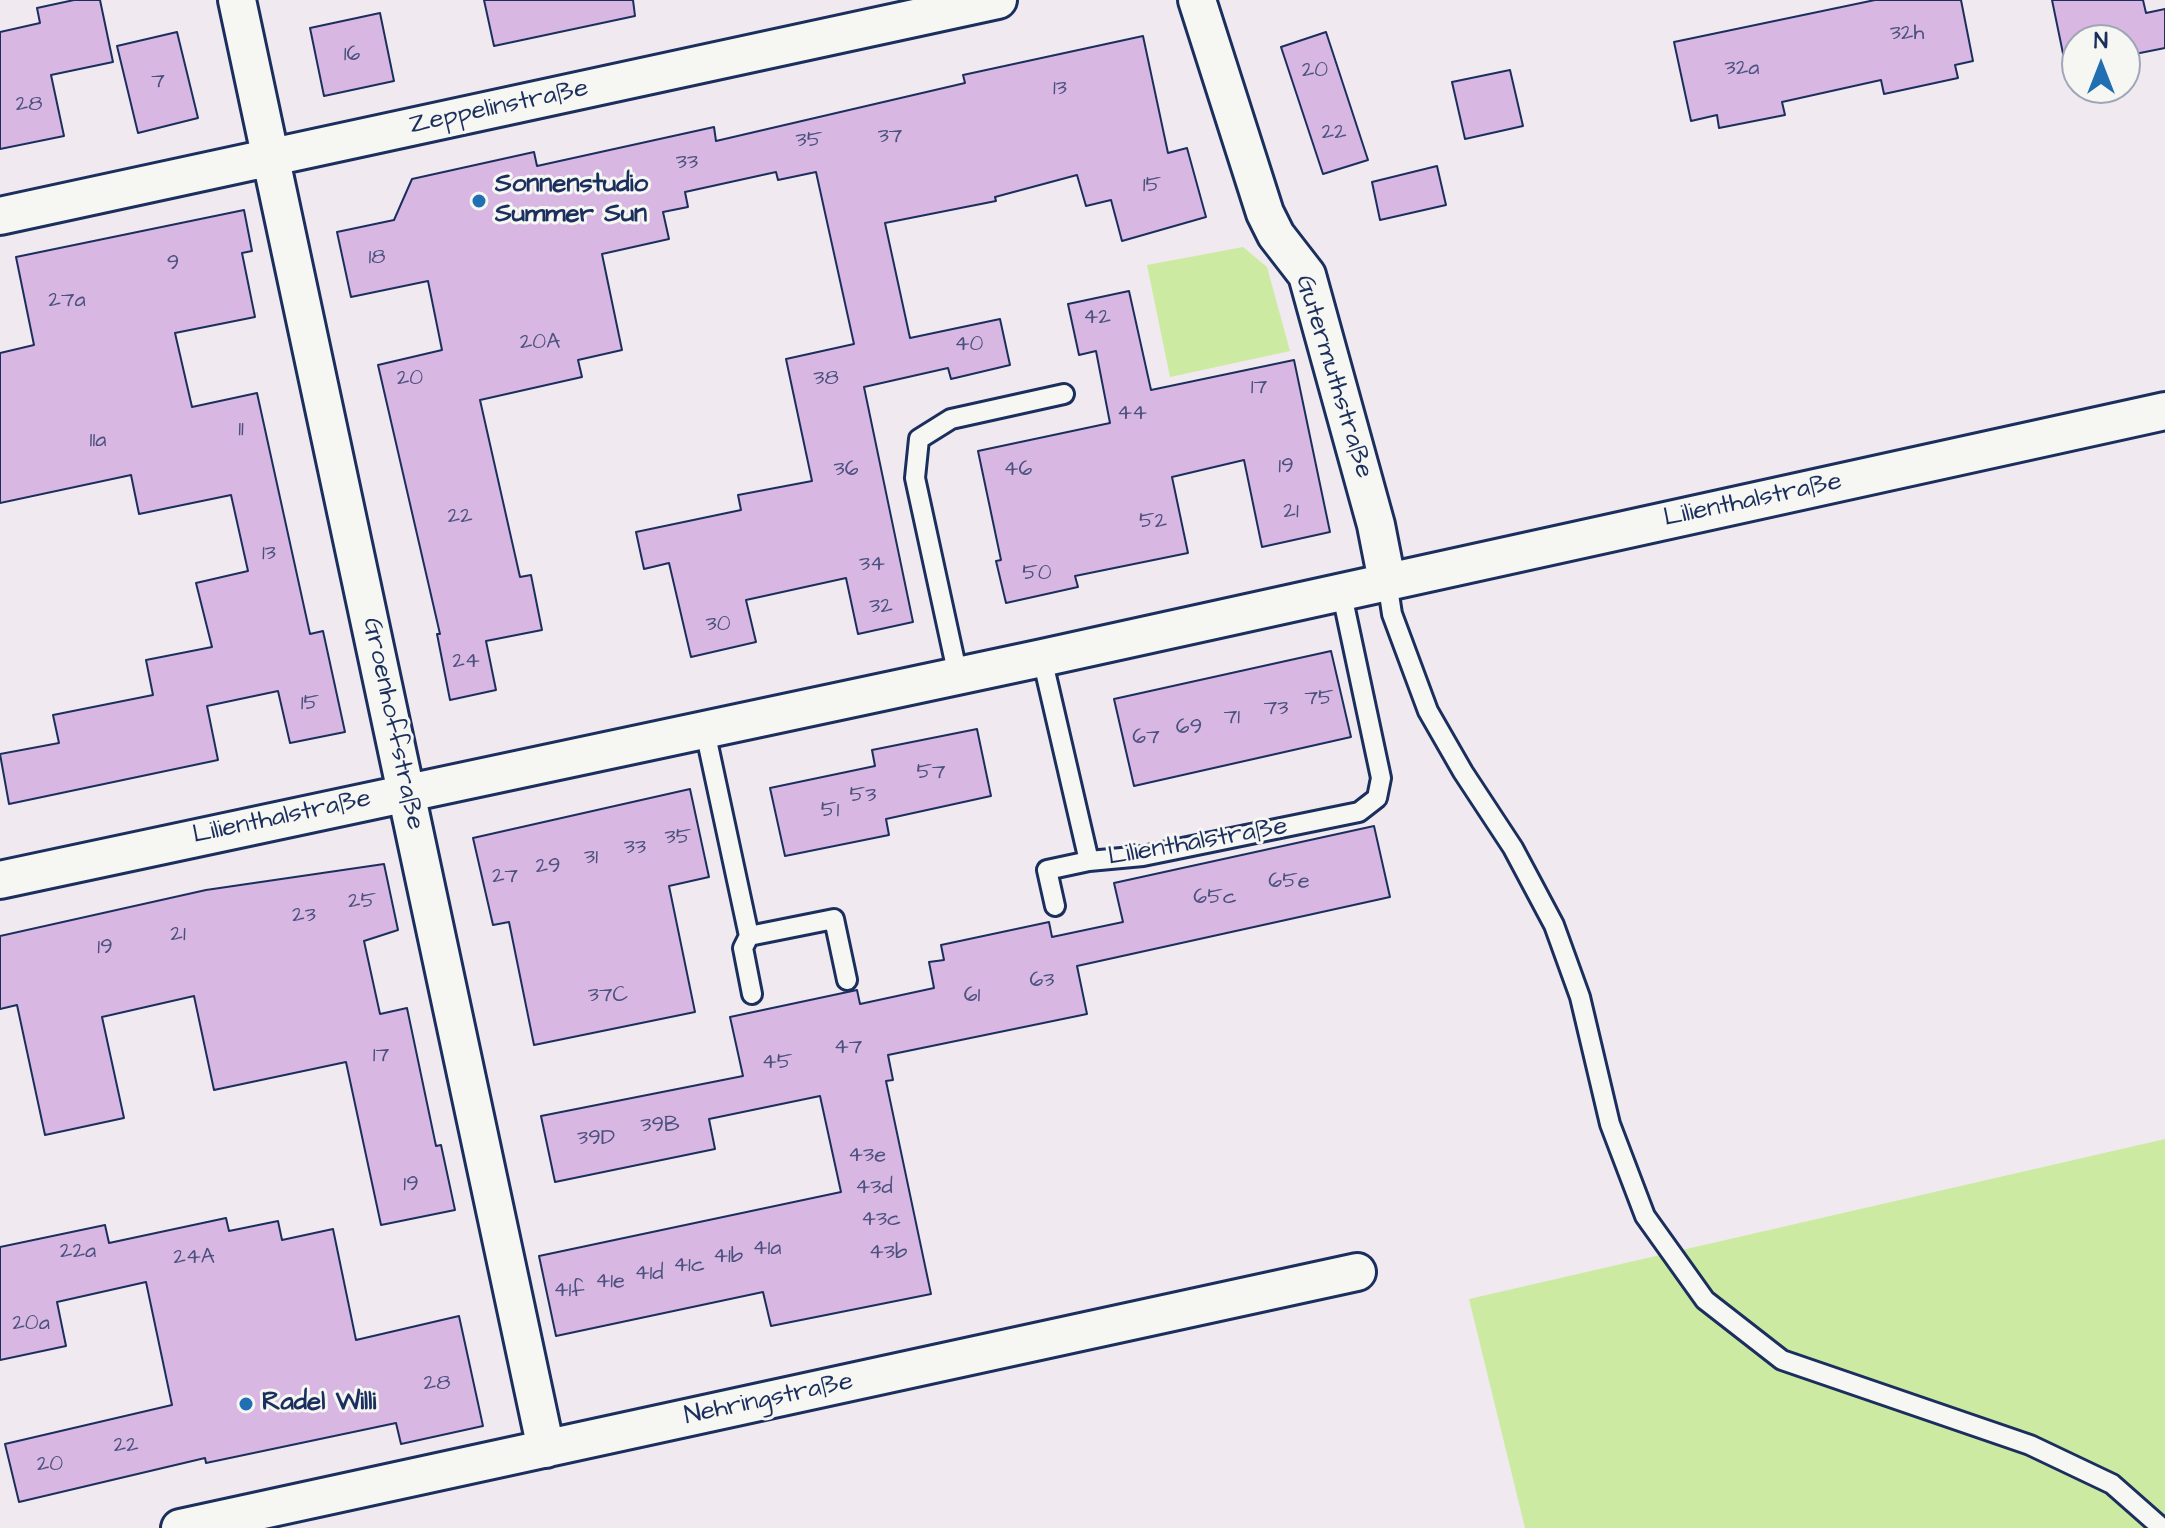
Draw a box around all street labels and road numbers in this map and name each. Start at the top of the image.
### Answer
street label: Zeppelinstraße [407,74,591,142]
street label: Gutermuthstraße [1287,272,1379,482]
street label: Lilienthalstraße [1661,467,1845,535]
street label: Groenhoffstraße [354,615,430,833]
street label: Lilienthalstraße [190,784,374,852]
street label: Lilienthalstraße [1106,812,1290,874]
street label: Nehringstraße [682,1367,856,1433]

